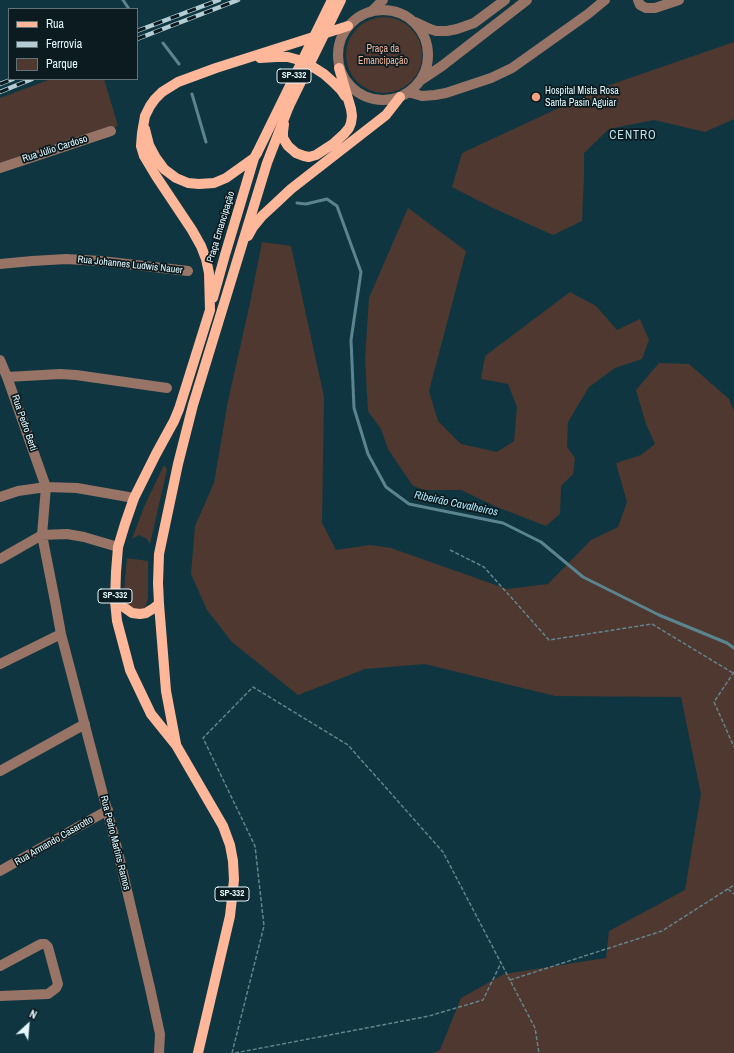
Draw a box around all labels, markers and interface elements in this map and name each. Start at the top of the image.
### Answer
legend [8,8,138,80]
text: Rua [46,16,64,32]
text: Ferrovia [46,36,82,52]
park label: Praça da Emancipação [358,43,408,66]
text: Parque [46,56,78,72]
road number: SP-332 [277,69,311,83]
place label: Hospital Mista Rosa Santa Pasin Aguiar [545,85,619,108]
marker: Hospital Mista Rosa Santa Pasin Aguiar [530,91,542,103]
district label: CENTRO [609,129,657,143]
street label: Rua Júlio Cardoso [21,133,89,165]
street label: Praça Emancipação [204,190,238,264]
street label: Rua Johannes Ludwis Nauer [77,254,183,276]
street label: Rua Pedro Berti [9,393,39,453]
water label: Ribeirão Cavalheiros [413,489,499,519]
road number: SP-332 [98,589,132,603]
street label: Rua Pedro Martins Ramos [97,794,133,892]
street label: Rua Armando Casarotto [13,814,95,868]
road number: SP-332 [215,887,249,901]
north arrow [8,1005,48,1045]
text: N [27,1006,39,1022]

